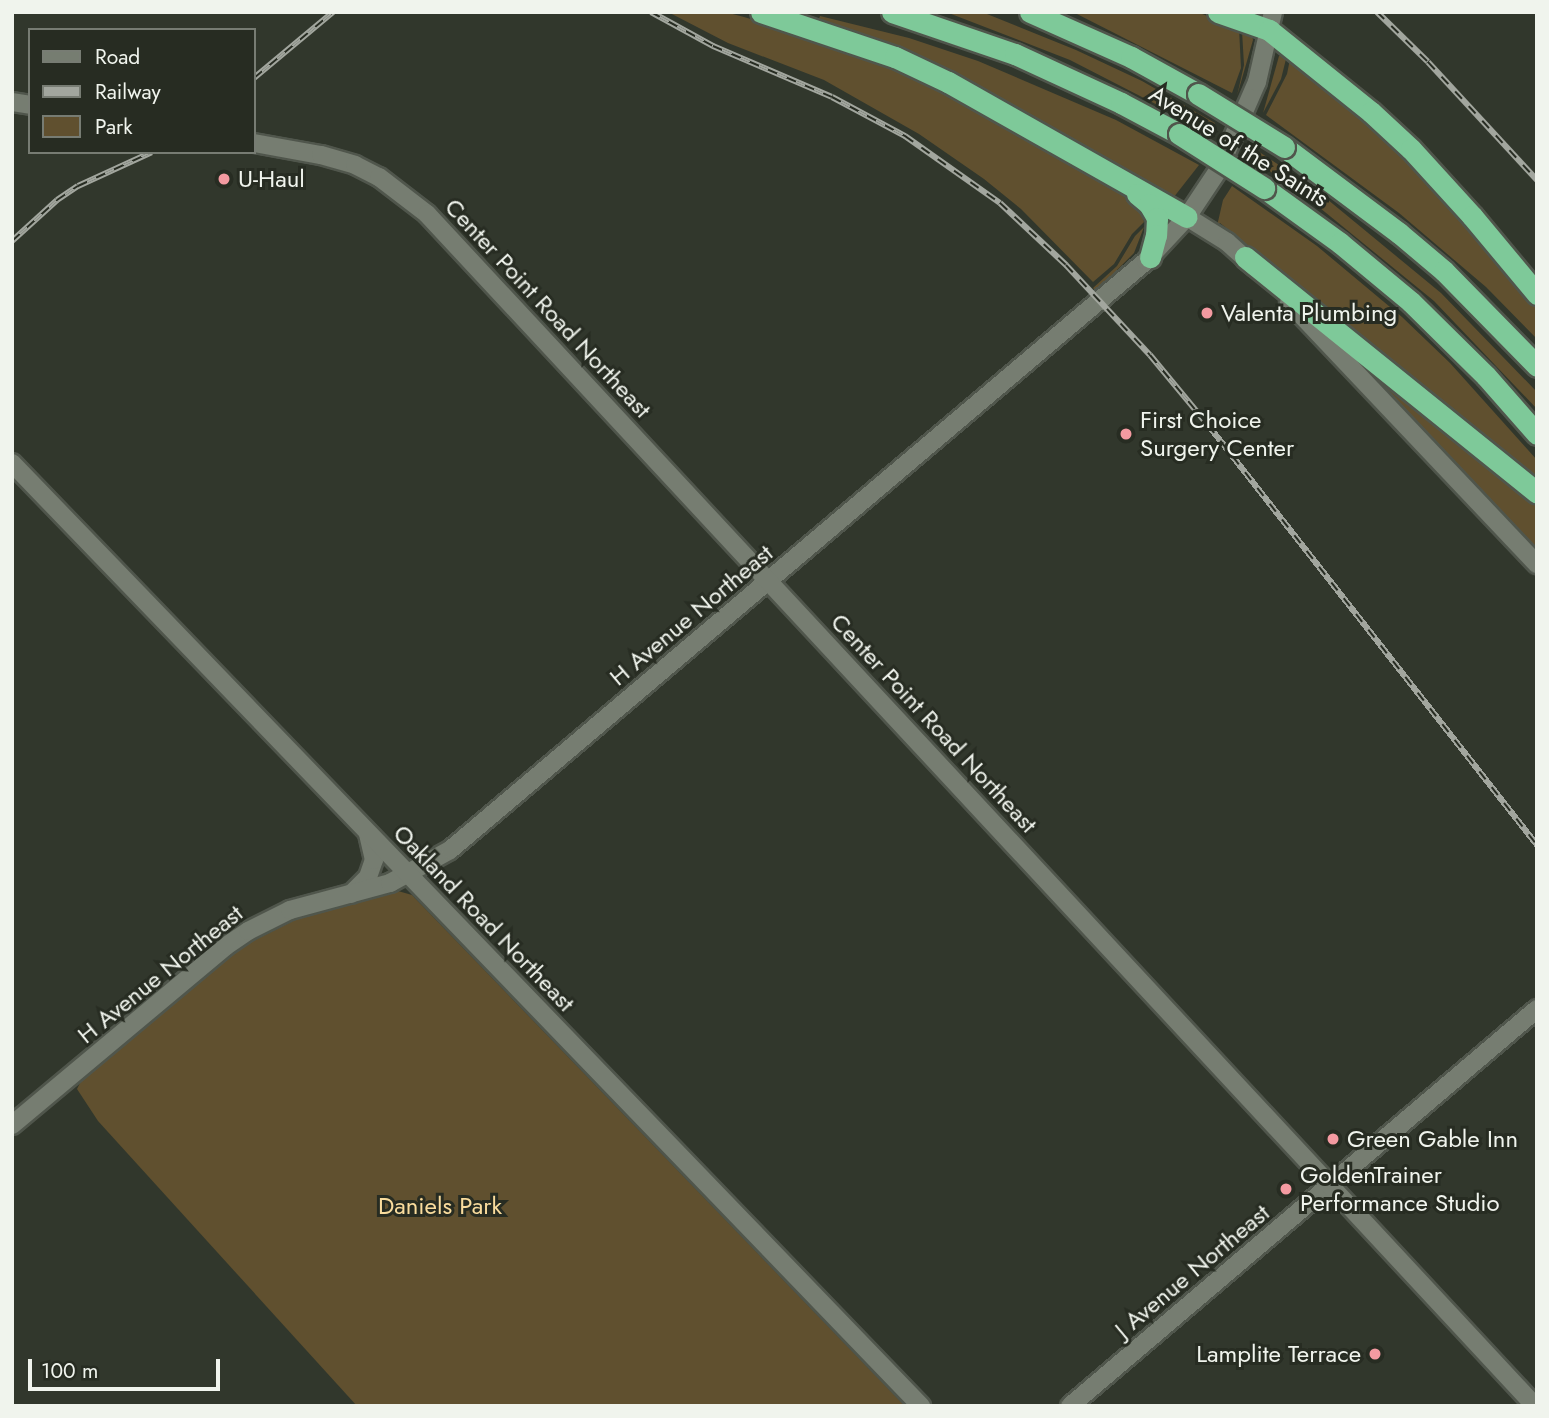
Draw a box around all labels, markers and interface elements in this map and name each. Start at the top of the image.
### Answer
legend [28,28,256,154]
text: Road [95,42,140,72]
text: Railway [95,77,161,107]
street label: Avenue of the Saints [1144,79,1334,213]
text: Park [95,112,132,142]
place label: U-Haul [238,165,305,193]
marker: U-Haul [216,171,232,187]
street label: Center Point Road Northeast [439,193,657,423]
place label: Valenta Plumbing [1221,299,1397,327]
marker: Valenta Plumbing [1199,305,1215,321]
place label: First Choice Surgery Center [1140,406,1294,462]
marker: First Choice Surgery Center [1118,426,1134,442]
street label: H Avenue Northeast [604,538,778,692]
street label: Center Point Road Northeast [825,608,1043,838]
street label: Oakland Road Northeast [387,819,581,1017]
street label: H Avenue Northeast [72,899,248,1049]
place label: Green Gable Inn [1347,1125,1518,1153]
marker: Green Gable Inn [1325,1131,1341,1147]
place label: GoldenTrainer Performance Studio [1300,1161,1500,1217]
marker: GoldenTrainer Performance Studio [1278,1181,1294,1197]
park label: Daniels Park [378,1192,502,1220]
street label: J Avenue Northeast [1109,1198,1275,1344]
place label: Lamplite Terrace [1196,1340,1361,1368]
scale bar [32,1344,224,1388]
marker: Lamplite Terrace [1367,1346,1383,1362]
text: 100 m [41,1356,98,1386]

